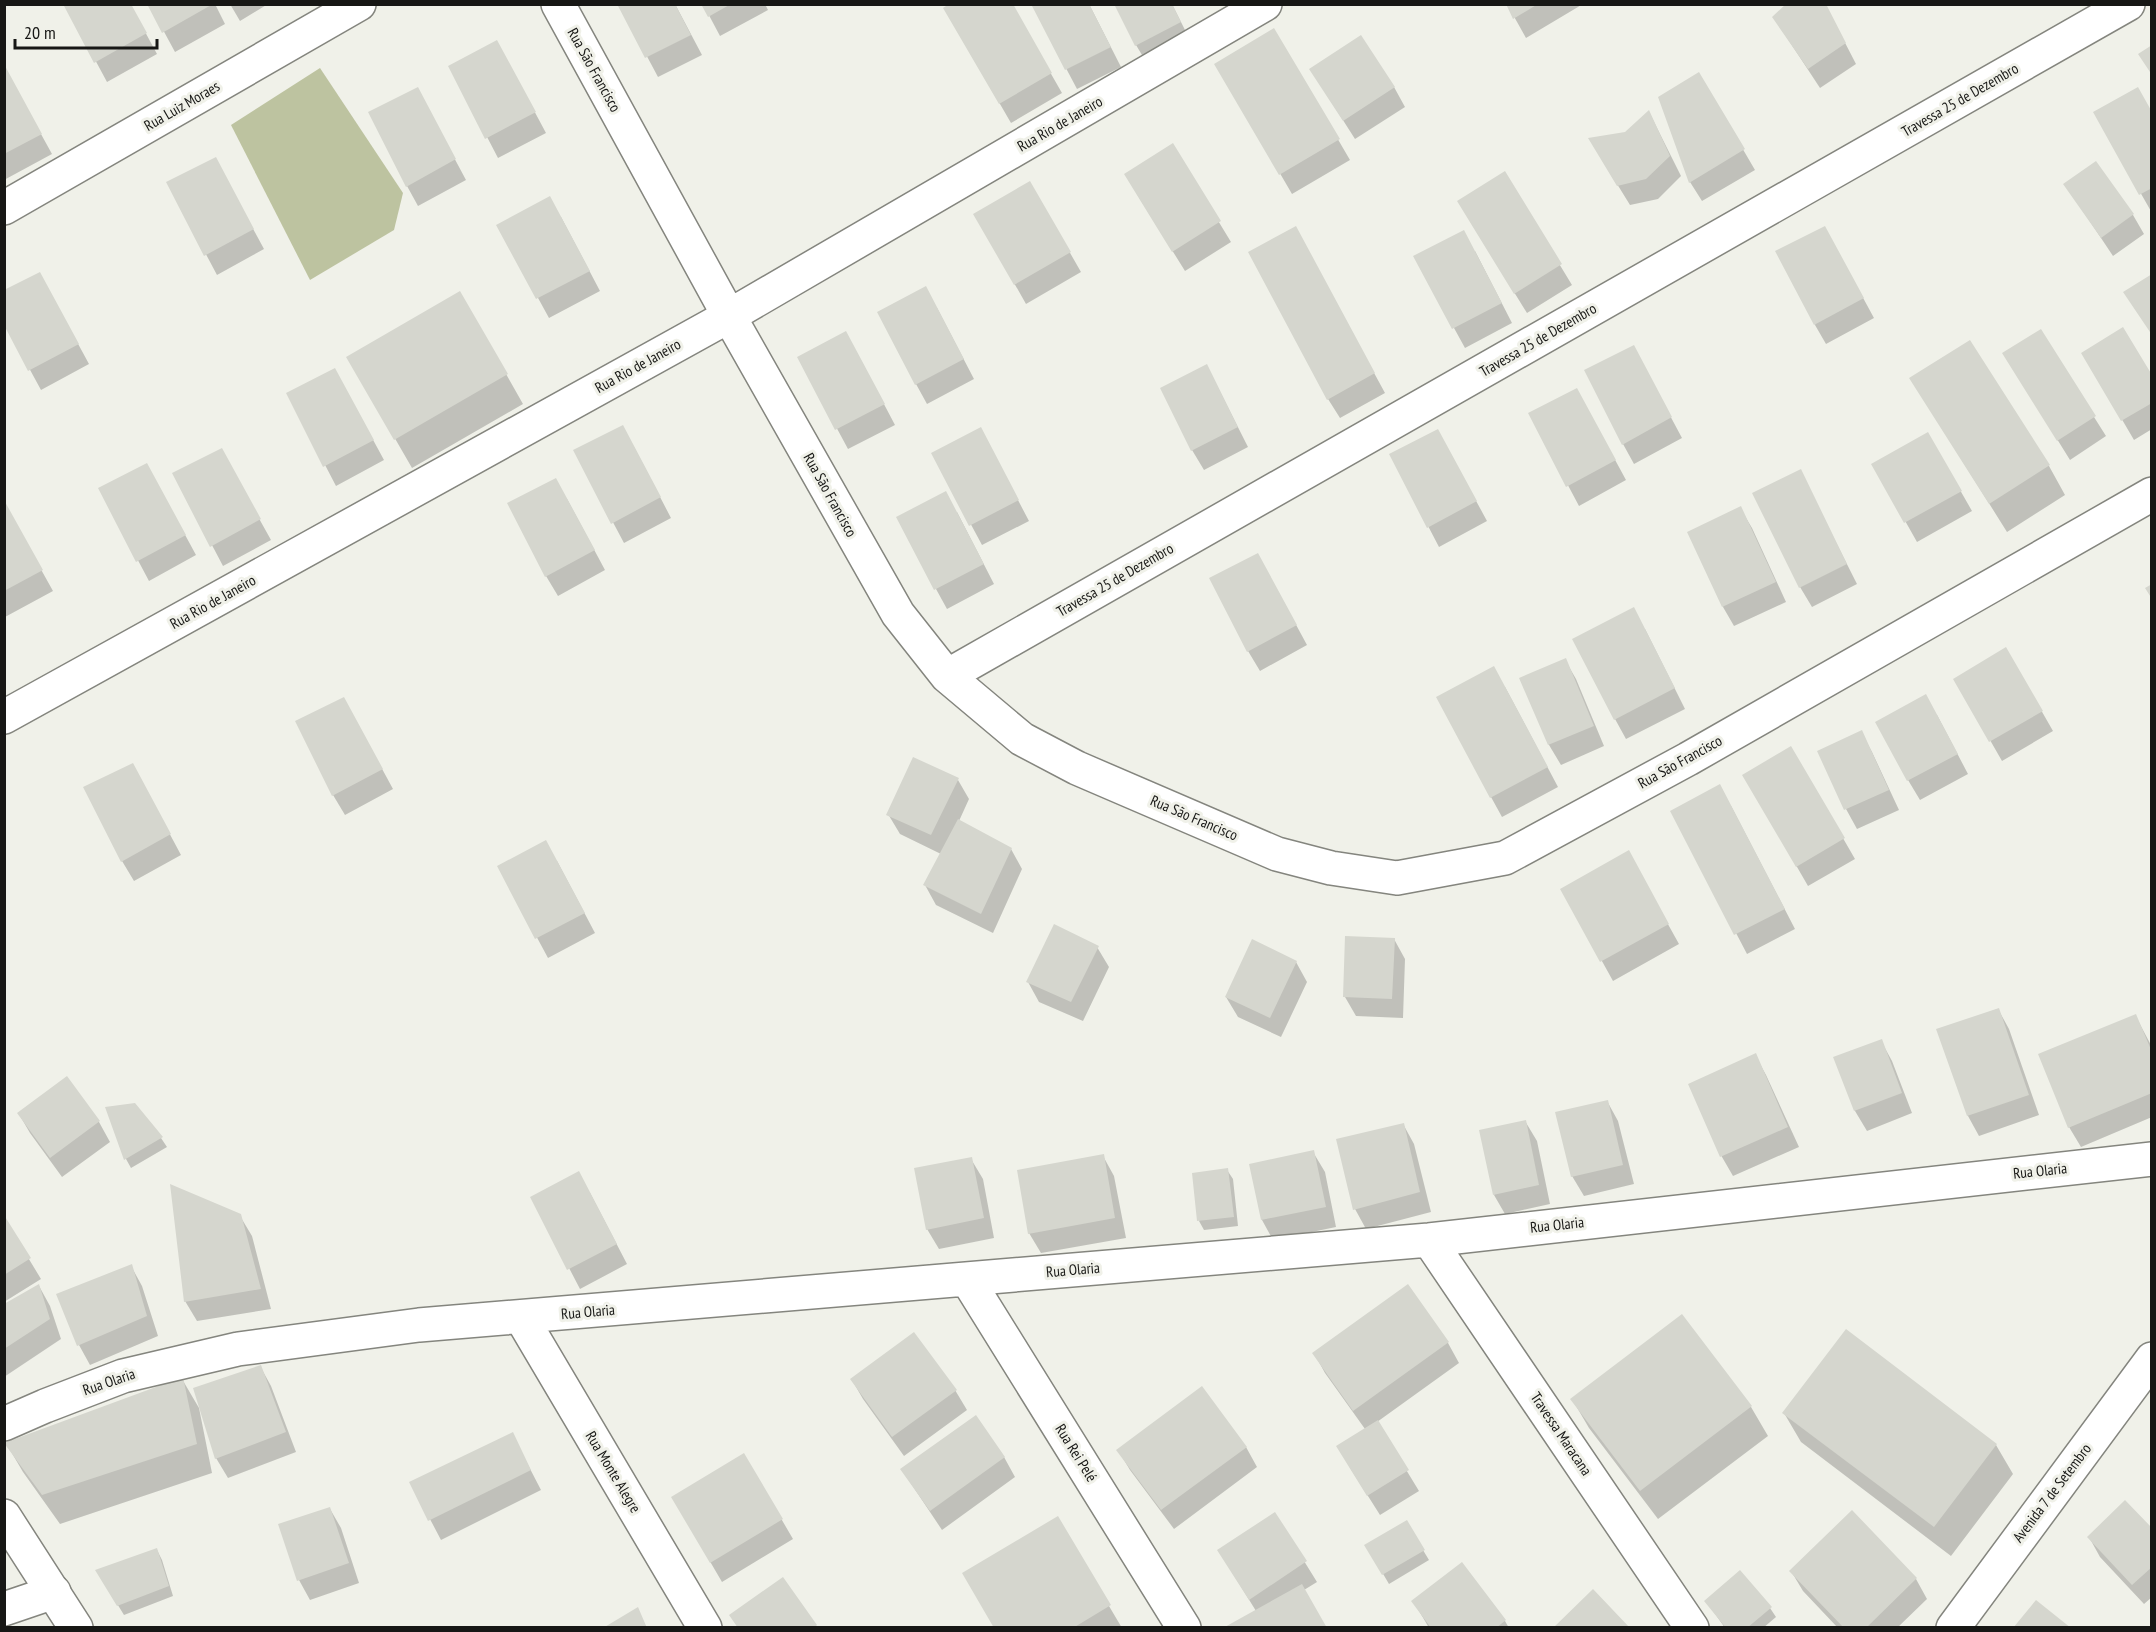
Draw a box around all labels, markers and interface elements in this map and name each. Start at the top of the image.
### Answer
scale bar [15,12,158,50]
text: 20 m [24,21,56,44]
street label: Rua São Francisco [564,24,625,115]
street label: Travessa 25 de Dezembro [1898,58,2022,141]
street label: Rua Luiz Moraes [140,76,223,135]
street label: Rua Rio de Janeiro [1014,92,1106,156]
street label: Travessa 25 de Dezembro [1476,298,1600,381]
street label: Rua Rio de Janeiro [592,334,684,397]
street label: Rua São Francisco [800,449,861,540]
street label: Travessa 25 de Dezembro [1053,538,1177,621]
street label: Rua Rio de Janeiro [167,570,259,633]
street label: Rua São Francisco [1634,731,1725,792]
street label: Rua São Francisco [1148,791,1241,844]
street label: Rua Olaria [2012,1158,2068,1183]
street label: Rua Olaria [1529,1212,1585,1237]
street label: Rua Olaria [1045,1258,1101,1281]
street label: Rua Olaria [560,1300,616,1323]
street label: Rua Olaria [80,1364,137,1399]
street label: Travessa Maracana [1527,1388,1596,1479]
street label: Rua Rei Pelé [1051,1420,1102,1485]
street label: Rua Monte Alegre [582,1427,645,1516]
street label: Avenida 7 de Setembro [2008,1439,2095,1546]

